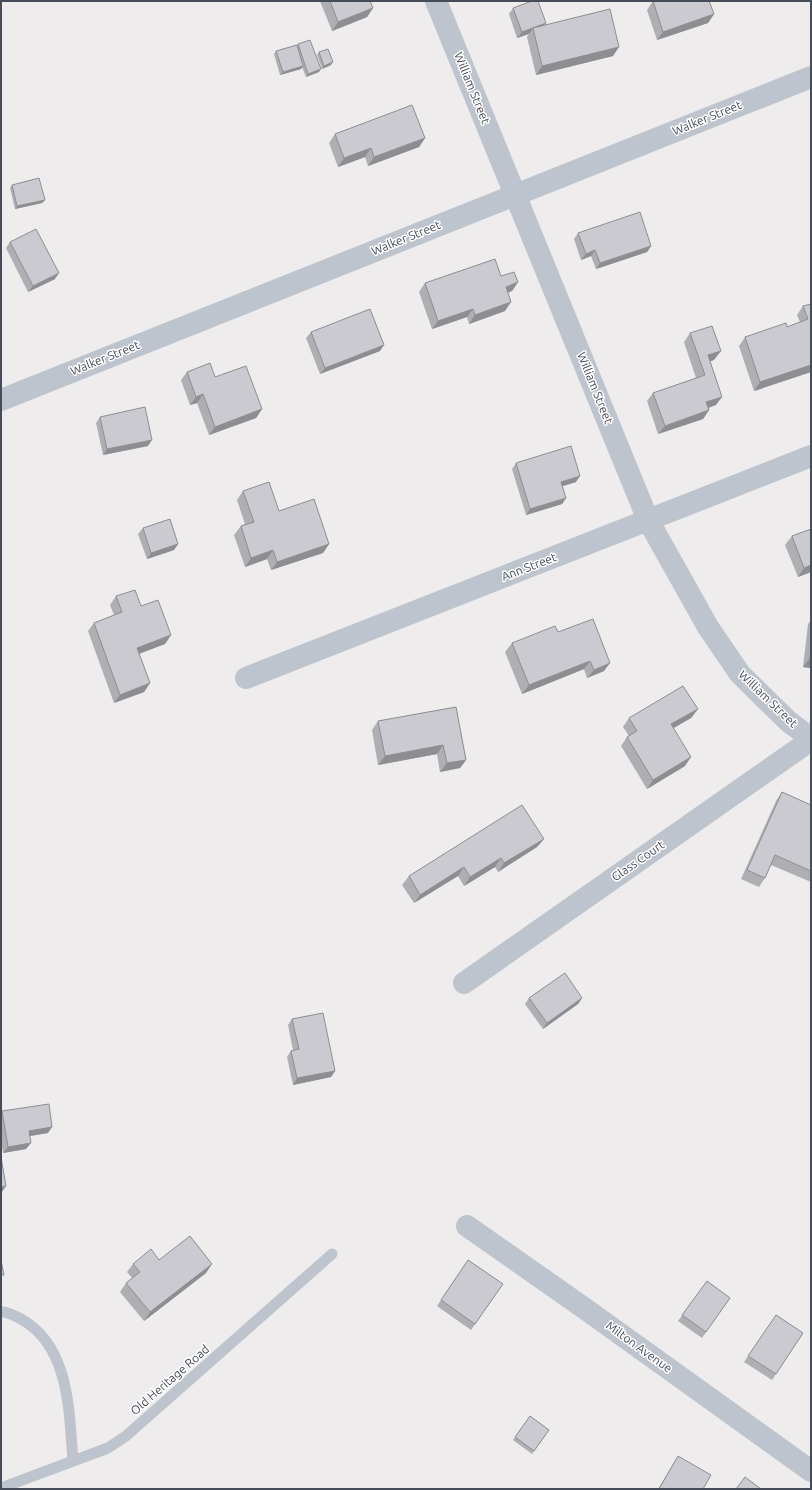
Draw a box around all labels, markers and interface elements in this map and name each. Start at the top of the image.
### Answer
street label: William Street [452,50,493,126]
street label: Walker Street [670,98,744,137]
street label: Walker Street [369,218,443,257]
street label: Walker Street [68,338,142,377]
street label: William Street [575,350,616,426]
street label: Ann Street [500,550,558,583]
street label: William Street [736,667,800,730]
street label: Glass Court [609,838,667,883]
street label: Milton Avenue [604,1318,675,1375]
street label: Old Heritage Road [128,1342,211,1417]

